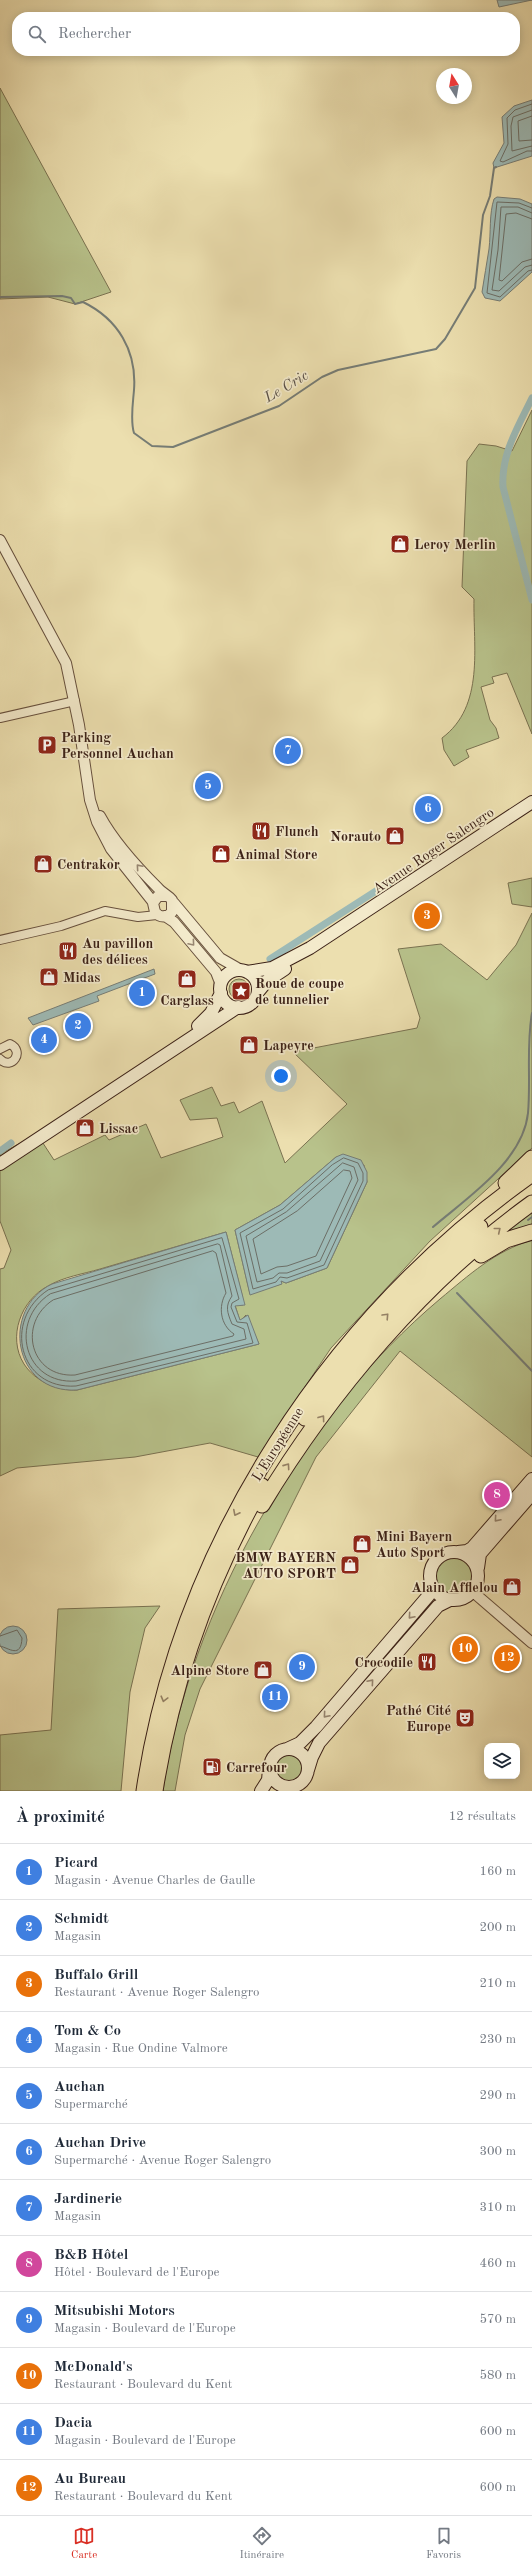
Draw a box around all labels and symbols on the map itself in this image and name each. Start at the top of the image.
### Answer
north arrow [436,68,472,104]
water label: Le Cric [261,368,311,407]
shop icon: Leroy Merlin [389,533,411,555]
place label: Leroy Merlin [414,538,496,552]
place label: Parking Personnel Auchan [61,731,174,761]
parking icon: Parking Personnel Auchan [36,734,58,756]
pin: 7 [275,736,301,766]
pin: 5 [195,771,221,801]
pin: 6 [415,794,441,824]
street label: Avenue Roger Salengro [371,805,497,897]
restaurant icon: Flunch [250,820,272,842]
place label: Flunch [275,825,319,839]
shop icon: Norauto [384,825,406,847]
place label: Norauto [330,830,381,844]
shop icon: Animal Store [210,843,232,865]
place label: Animal Store [235,848,318,862]
shop icon: Centrakor [32,853,54,875]
place label: Centrakor [57,858,120,872]
one-way arrow [137,865,144,872]
pin: 3 [414,901,440,931]
place label: Au pavillon des délices [82,937,153,967]
one-way arrow [188,939,195,946]
restaurant icon: Au pavillon des délices [57,940,79,962]
shop icon: Midas [38,966,60,988]
shop icon: Carglass [176,968,198,990]
place label: Midas [63,971,100,985]
place label: Roue de coupe de tunnelier [255,977,344,1007]
pin: 1 [129,978,155,1008]
place icon: Roue de coupe de tunnelier [230,980,252,1002]
place label: Carglass [160,994,214,1008]
pin: 2 [65,1011,91,1041]
pin: 4 [31,1025,57,1055]
shop icon: Lapeyre [238,1034,260,1056]
place label: Lapeyre [263,1039,314,1053]
your location [271,1066,291,1086]
shop icon: Lissac [74,1117,96,1139]
place label: Lissac [99,1122,138,1136]
one-way arrow [493,1227,501,1234]
one-way arrow [381,1313,389,1321]
street label: L'Européenne [250,1405,306,1484]
one-way arrow [317,1415,324,1422]
one-way arrow [282,1464,289,1471]
pin: 8 [484,1480,510,1510]
one-way arrow [233,1509,241,1516]
one-way arrow [494,1514,501,1521]
place label: Mini Bayern Auto Sport [376,1530,452,1560]
shop icon: Mini Bayern Auto Sport [351,1533,373,1555]
place label: BMW BAYERN AUTO SPORT [235,1551,336,1581]
shop icon: BMW BAYERN AUTO SPORT [339,1554,361,1576]
shop icon: Alain Afflelou [501,1576,523,1598]
place label: Alain Afflelou [411,1581,498,1595]
one-way arrow [409,1611,416,1619]
pin: 10 [452,1634,478,1664]
pin: 12 [494,1643,520,1673]
restaurant icon: Crocodile [416,1651,438,1673]
pin: 9 [289,1652,315,1682]
place label: Crocodile [354,1656,413,1670]
shop icon: Alpine Store [252,1659,274,1681]
place label: Alpine Store [171,1664,249,1678]
one-way arrow [367,1680,374,1687]
pin: 11 [262,1682,288,1712]
one-way arrow [160,1696,169,1703]
place label: Pathé Cité Europe [386,1704,451,1734]
theatre icon: Pathé Cité Europe [454,1707,476,1729]
one-way arrow [324,1710,331,1717]
fuel station icon: Carrefour [201,1756,223,1778]
place label: Carrefour [226,1761,287,1775]

